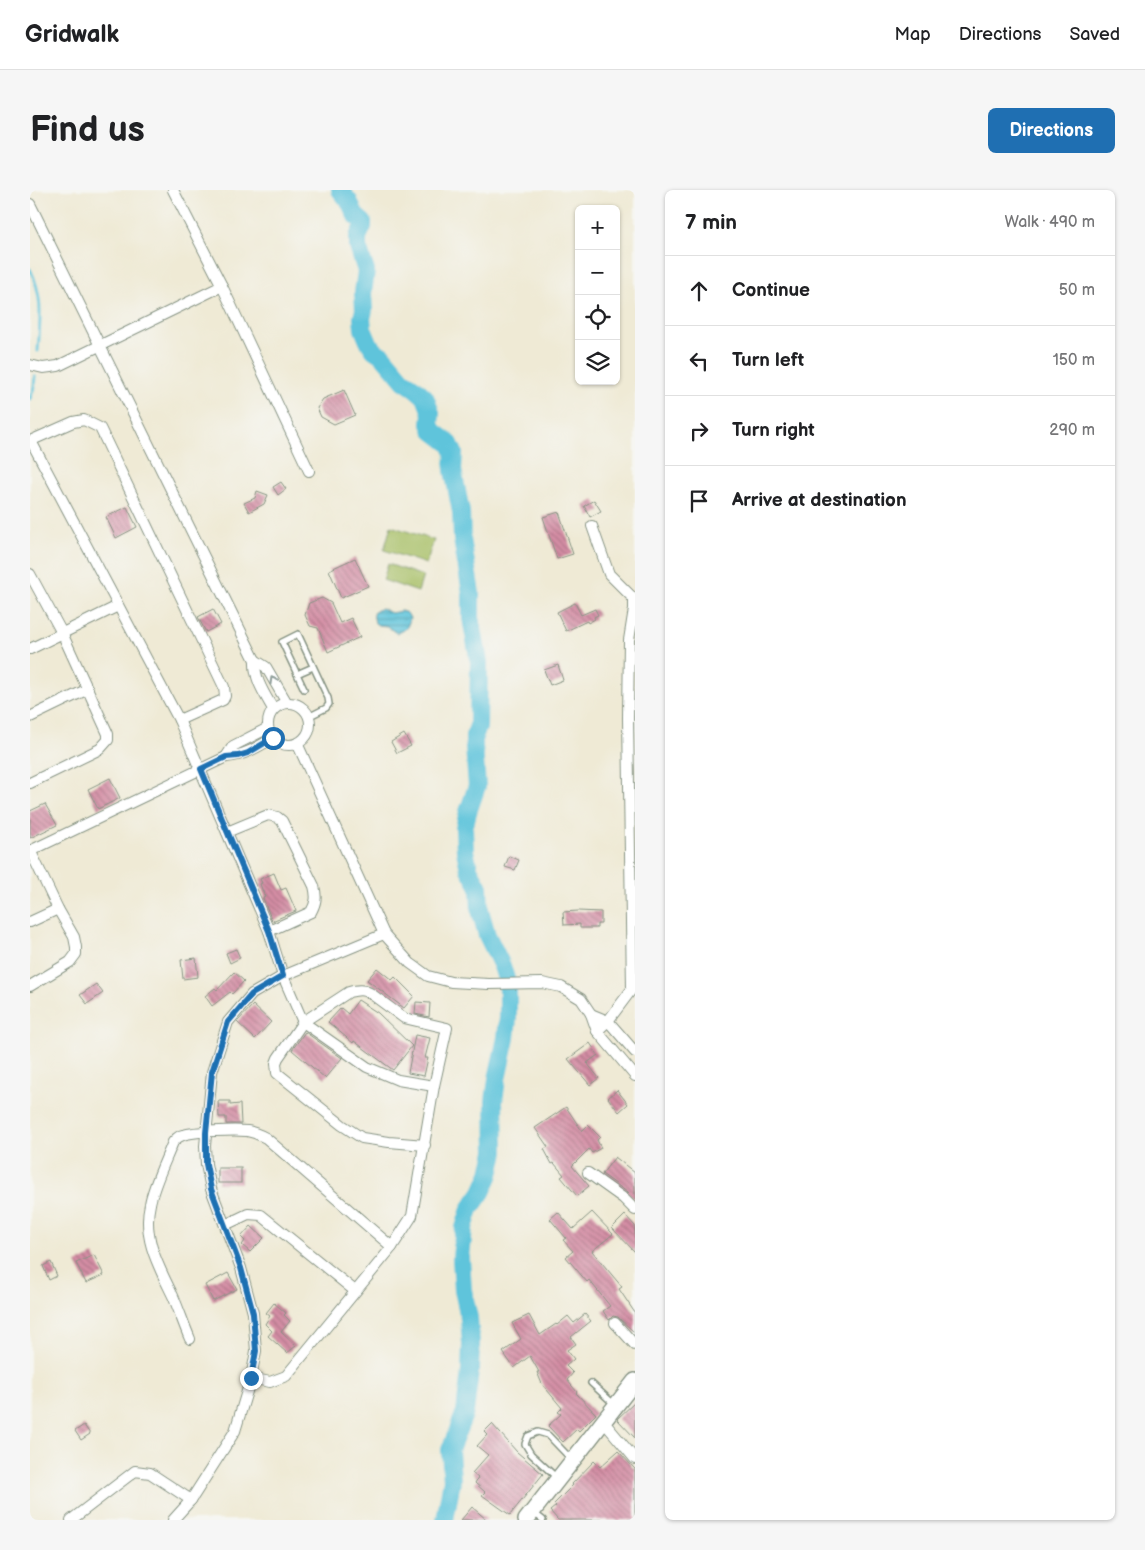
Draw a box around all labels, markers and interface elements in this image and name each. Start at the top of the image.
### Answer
text: Gridwalk [25,20,119,49]
text: Map [895,24,931,45]
text: Directions [959,24,1041,45]
text: Saved [1069,24,1120,45]
button: Directions [988,108,1115,153]
text: Find us [30,109,145,152]
map controls [575,205,620,385]
button: + [575,205,620,250]
text: 7 min [685,210,737,235]
text: Walk · 490 m [1004,213,1095,232]
button: − [575,250,620,295]
icon: ahead [685,277,713,305]
text: Continue [732,279,810,302]
text: 50 m [1059,281,1095,300]
button: locate [575,295,620,340]
button: layers [575,340,620,385]
icon: left [685,347,713,375]
text: Turn left [732,349,804,372]
text: 150 m [1053,351,1095,370]
icon: right [685,417,713,445]
text: Turn right [732,419,815,442]
text: 290 m [1049,421,1095,440]
icon: arrive [685,487,713,515]
text: Arrive at destination [732,489,907,512]
one-way arrow [269,676,279,685]
route start [262,727,285,750]
route end [240,1367,263,1390]

